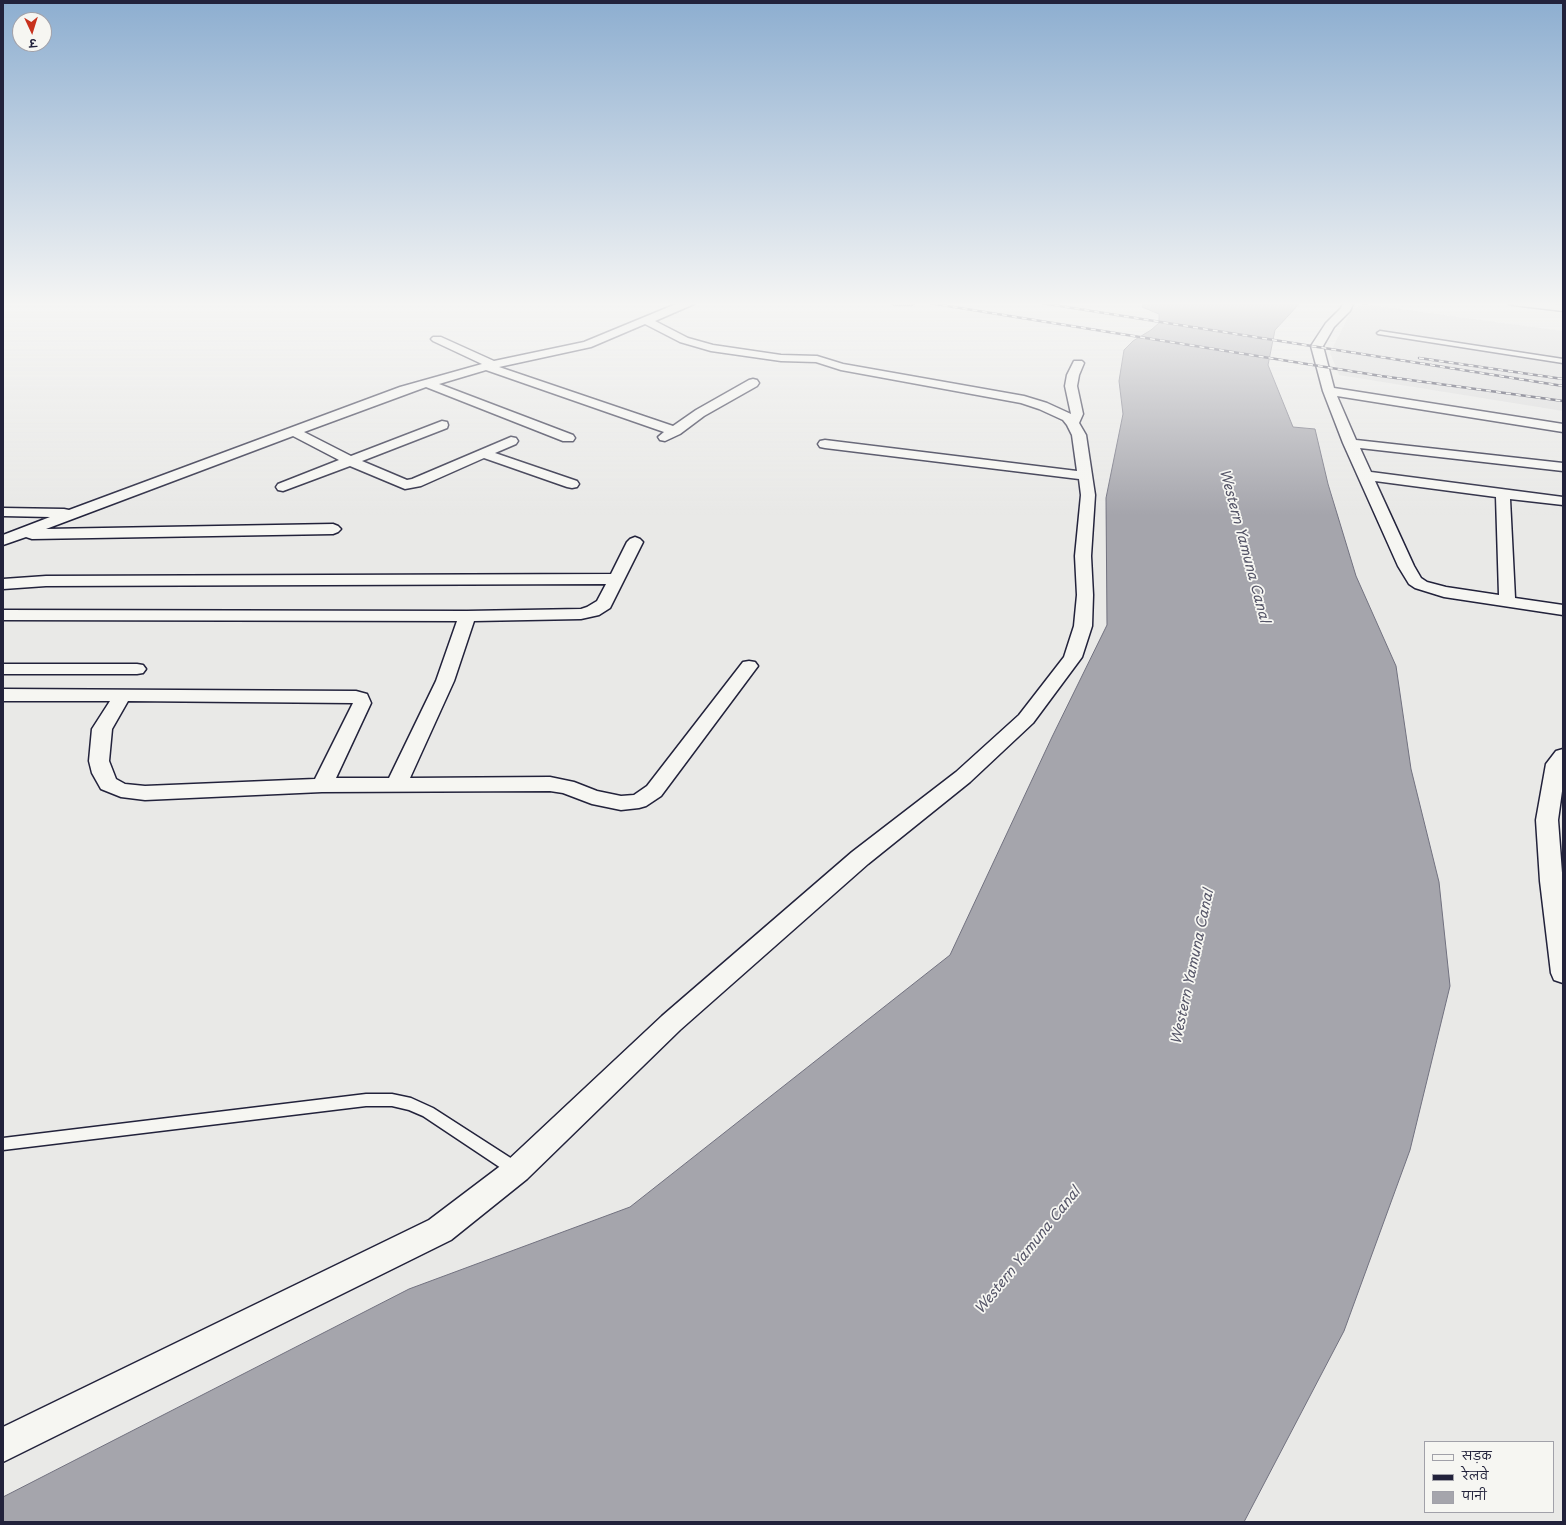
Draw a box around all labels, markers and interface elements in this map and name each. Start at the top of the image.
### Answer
north arrow [12,12,52,52]
text: उ [29,35,37,52]
water label: Western Yamuna Canal [1215,467,1273,625]
water label: Western Yamuna Canal [1168,888,1218,1046]
water label: Western Yamuna Canal [972,1184,1084,1318]
legend [1424,1441,1554,1513]
text: सड़क [1462,1446,1492,1464]
text: रेलवे [1462,1466,1488,1484]
text: पानी [1462,1486,1487,1504]

